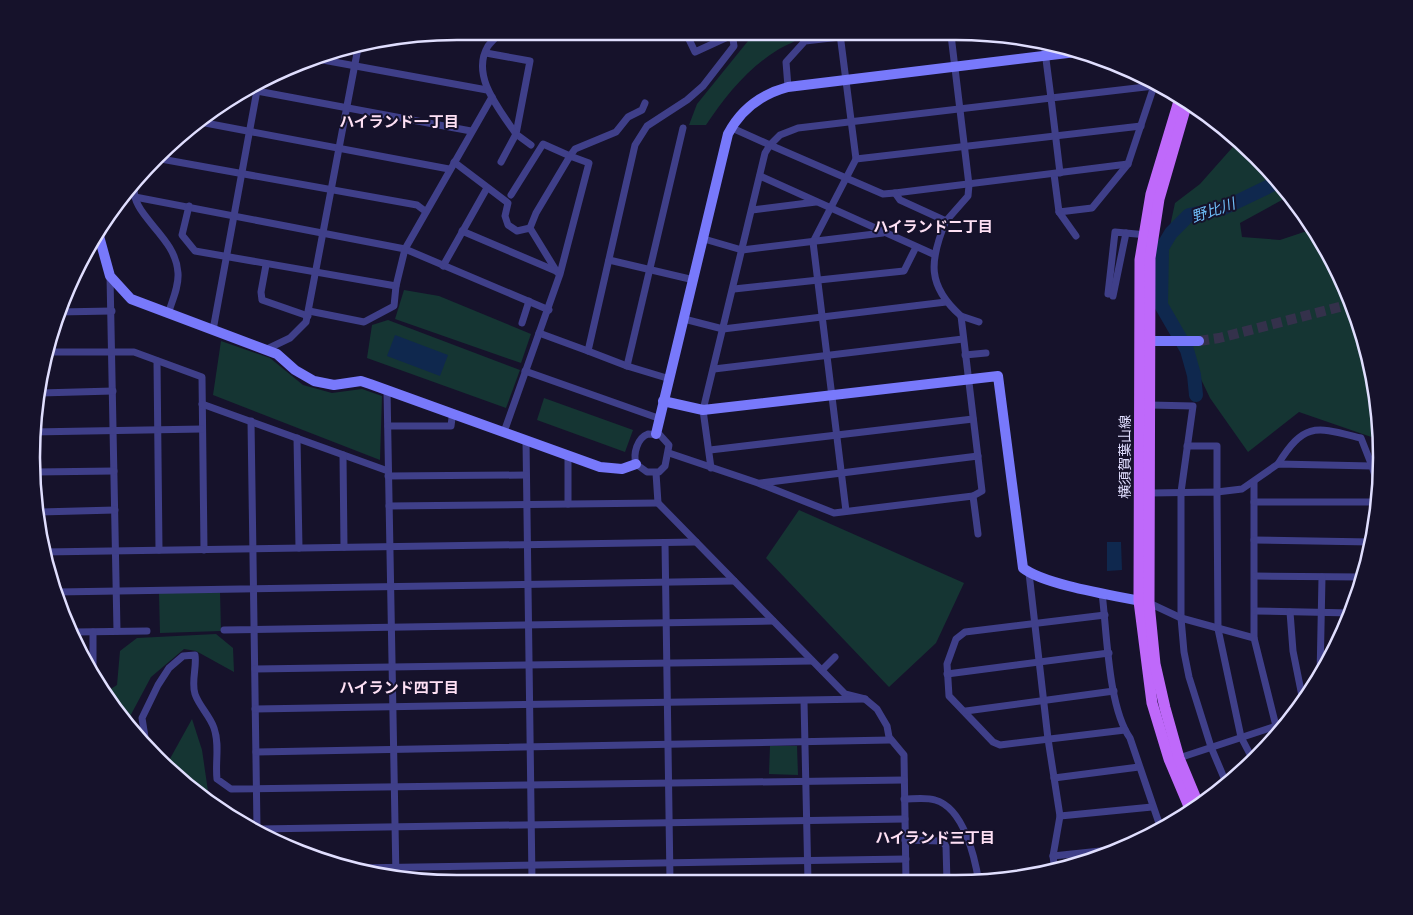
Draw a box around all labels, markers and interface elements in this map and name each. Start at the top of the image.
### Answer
district label: ハイランド一丁目 [339,111,459,132]
water label: 野比川 [1188,192,1240,227]
district label: ハイランド二丁目 [873,216,993,237]
street label: 横須賀葉山線 [1115,415,1135,499]
district label: ハイランド四丁目 [339,677,459,698]
district label: ハイランド三丁目 [875,827,995,848]

